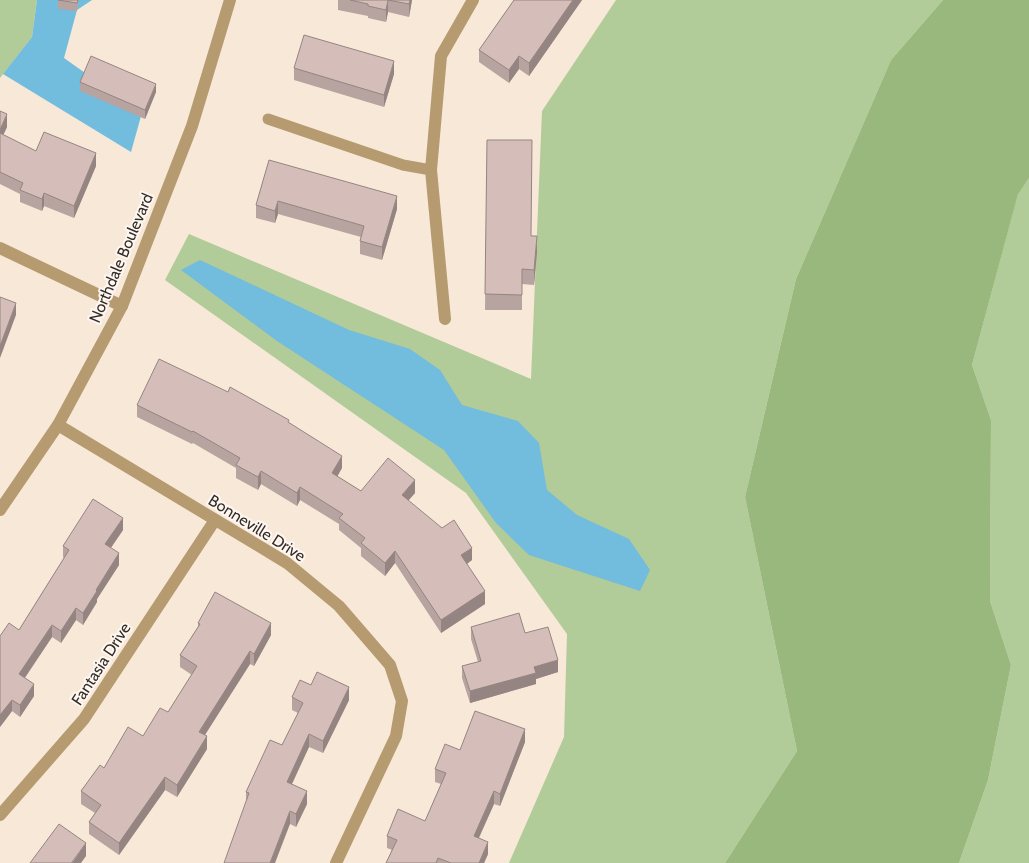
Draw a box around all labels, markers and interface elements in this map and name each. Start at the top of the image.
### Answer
street label: Northdale Boulevard [85,190,157,326]
street label: Bonneville Drive [205,491,309,565]
street label: Fantasia Drive [67,619,135,709]

